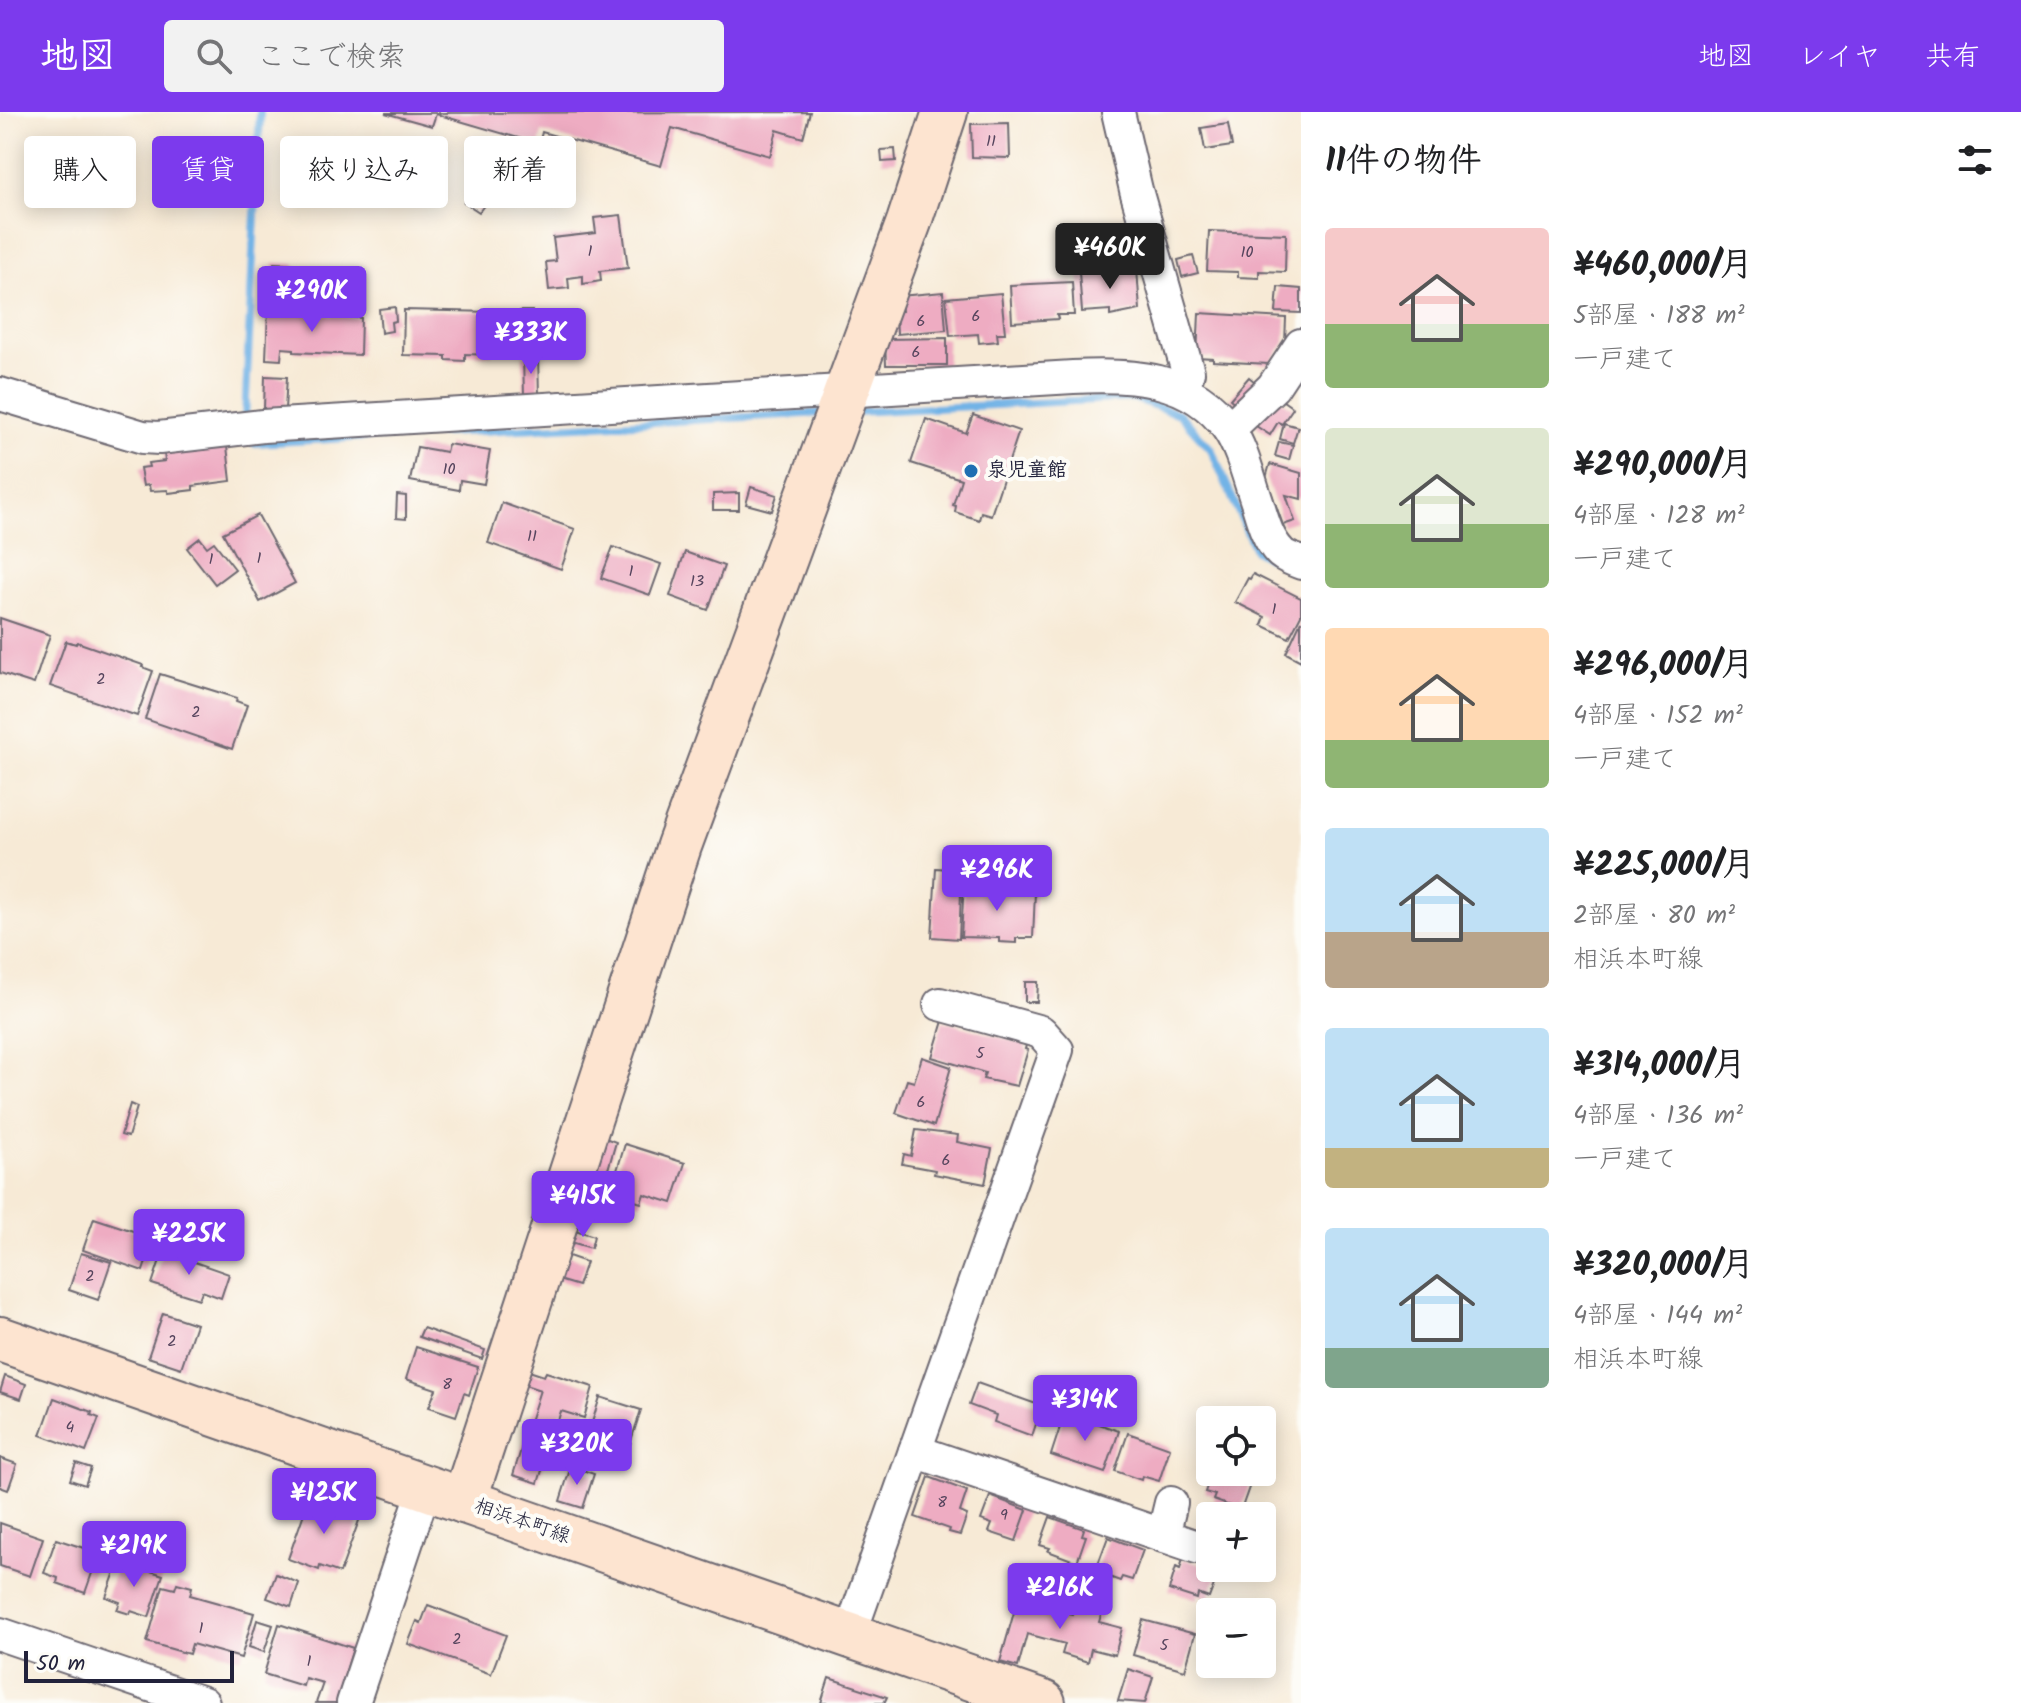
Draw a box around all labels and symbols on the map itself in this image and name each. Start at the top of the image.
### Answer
house number: 11 [986,129,996,154]
pin: ¥460K [1054,223,1166,291]
house number: 1 [587,239,593,264]
house number: 10 [1240,240,1254,265]
pin: ¥290K [256,266,368,334]
house number: 6 [972,304,980,329]
pin: ¥333K [475,308,587,376]
house number: 6 [917,309,925,334]
house number: 6 [912,340,920,365]
place label: 泉児童館 [987,455,1067,487]
house number: 10 [442,457,456,482]
marker: 泉児童館 [962,462,980,480]
house number: 11 [527,524,537,549]
house number: 1 [256,546,262,571]
house number: 1 [208,547,214,572]
house number: 1 [628,559,634,584]
house number: 13 [690,569,704,594]
house number: 1 [1271,597,1277,622]
house number: 2 [96,667,106,692]
house number: 2 [191,700,201,725]
pin: ¥296K [941,845,1053,913]
house number: 5 [976,1041,986,1066]
house number: 6 [917,1090,925,1115]
house number: 6 [942,1148,950,1173]
pin: ¥415K [527,1171,639,1239]
pin: ¥225K [133,1209,245,1277]
house number: 2 [85,1264,95,1289]
house number: 2 [167,1329,177,1354]
house number: 8 [442,1372,452,1397]
pin: ¥314K [1029,1375,1141,1443]
house number: 4 [66,1415,75,1440]
pin: ¥320K [521,1419,633,1487]
pin: ¥125K [268,1468,380,1536]
house number: 8 [937,1490,947,1515]
street label: 相浜本町線 [470,1491,574,1553]
house number: 9 [1000,1503,1008,1528]
pin: ¥219K [78,1521,190,1589]
pin: ¥216K [1004,1563,1116,1631]
house number: 1 [198,1616,204,1641]
house number: 2 [452,1627,462,1652]
house number: 5 [1160,1633,1170,1658]
scale bar [24,1647,234,1683]
house number: 1 [306,1649,312,1674]

